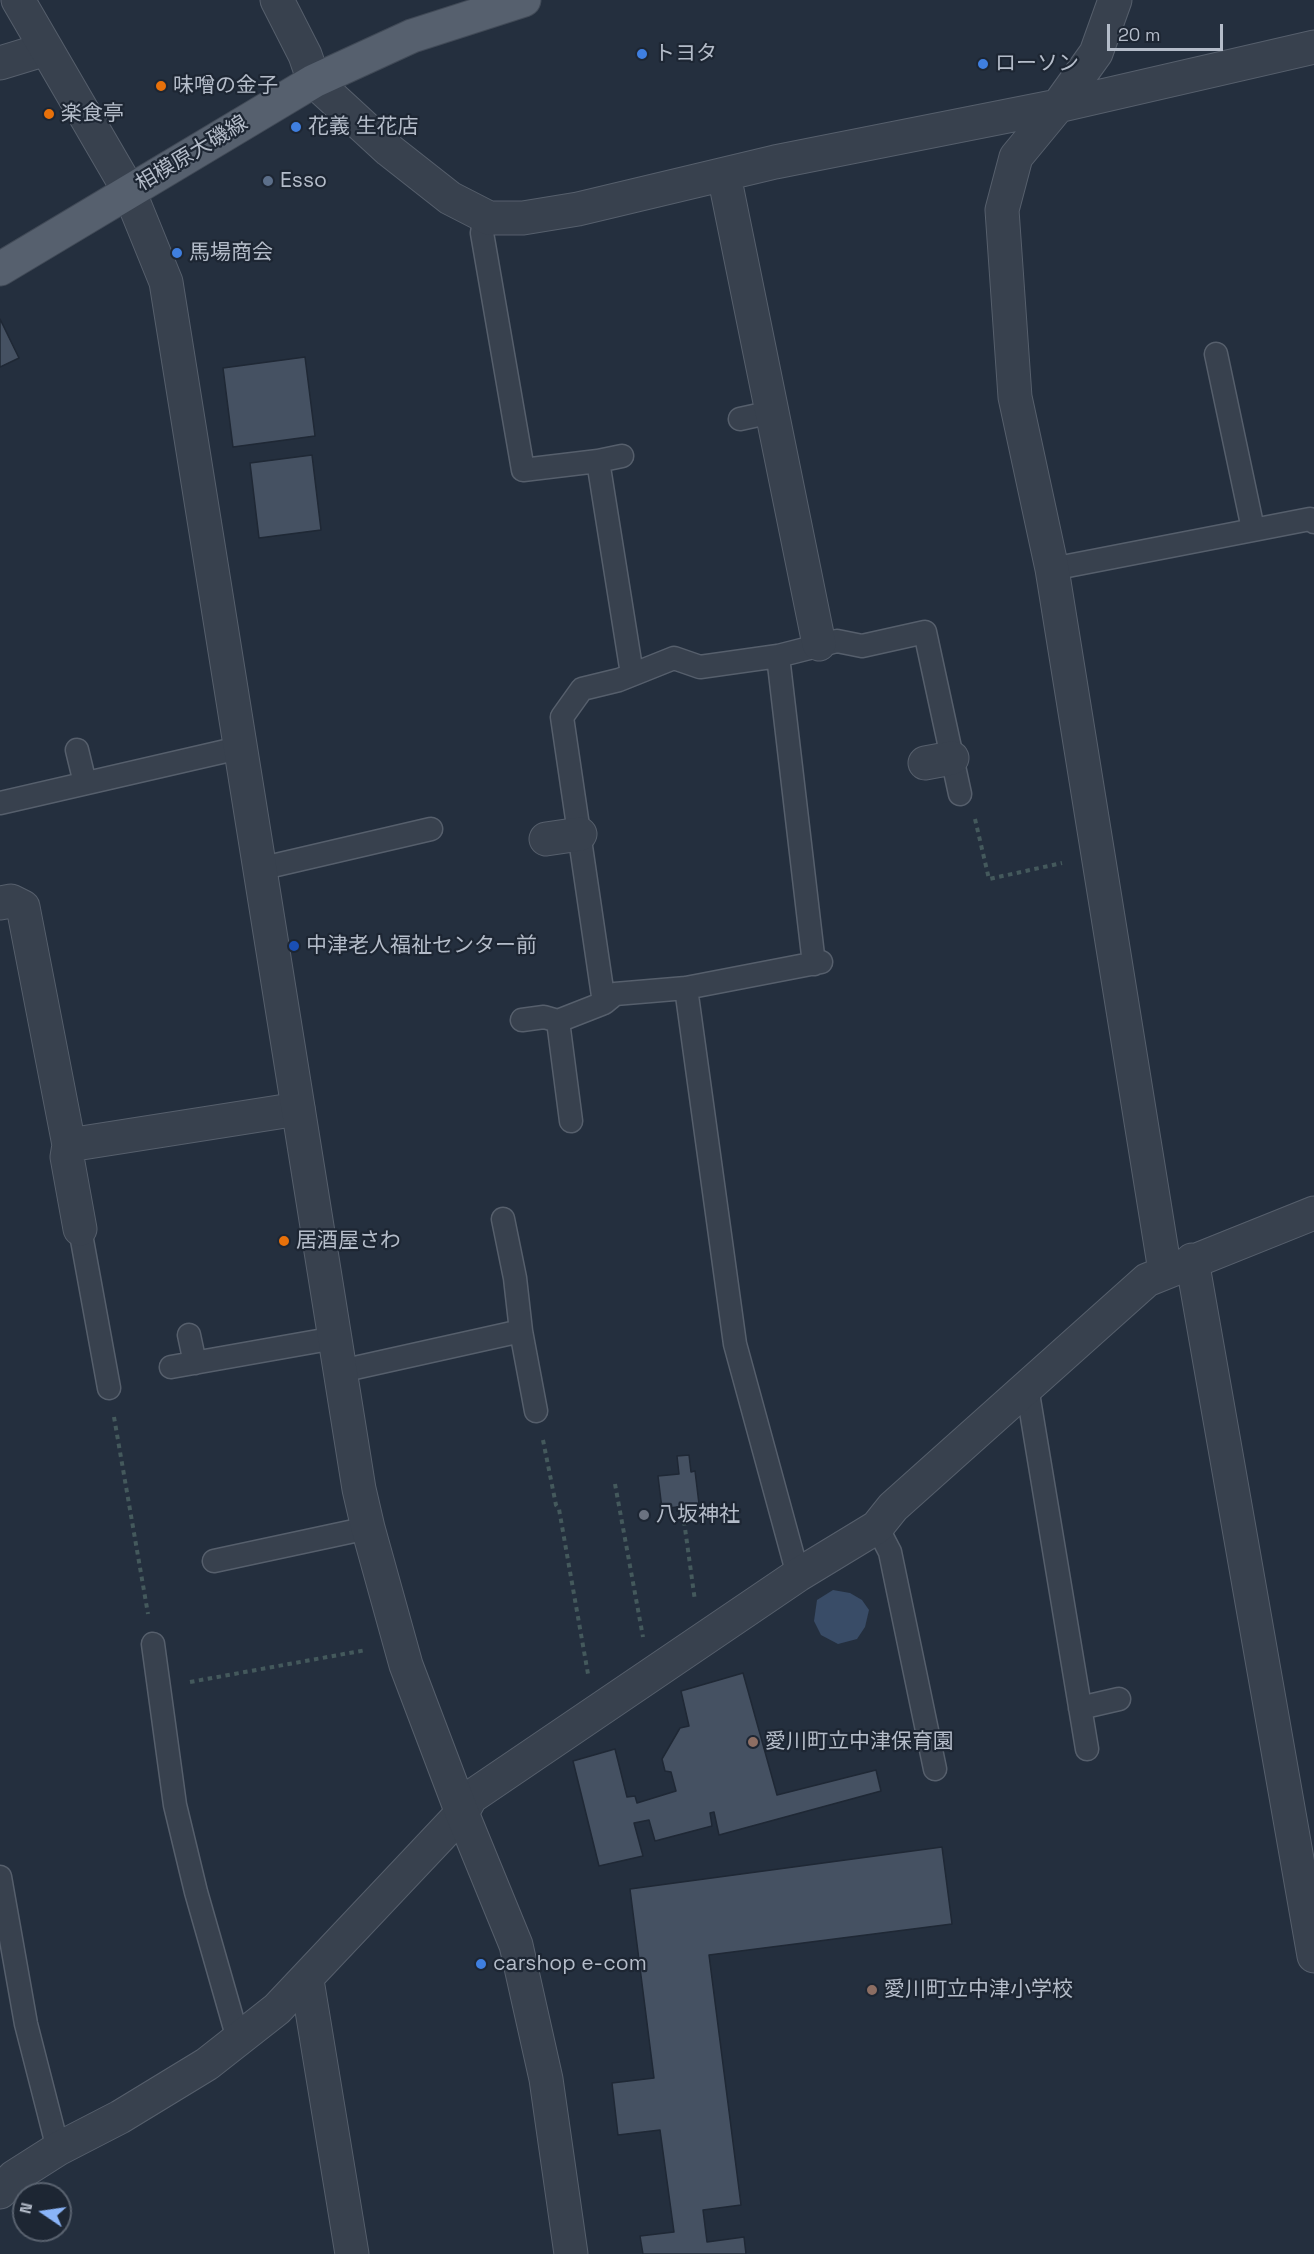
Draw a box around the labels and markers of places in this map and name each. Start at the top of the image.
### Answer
place label: トヨタ [654,41,717,67]
marker: トヨタ [635,47,649,61]
place label: ローソン [995,51,1079,77]
marker: ローソン [976,57,990,71]
place label: 味噌の金子 [173,73,278,99]
marker: 味噌の金子 [154,79,168,93]
place label: 楽食亭 [61,101,124,127]
marker: 楽食亭 [42,107,56,121]
place label: 花義 生花店 [308,114,418,140]
marker: 花義 生花店 [289,120,303,134]
place label: Esso [280,168,327,194]
marker: Esso [261,174,275,188]
place label: 馬場商会 [189,240,273,266]
marker: 馬場商会 [170,246,184,260]
place label: 中津老人福祉センター前 [306,933,537,959]
marker: 中津老人福祉センター前 [287,939,301,953]
place label: 居酒屋さわ [296,1228,401,1254]
marker: 居酒屋さわ [277,1234,291,1248]
place label: 八坂神社 [656,1502,740,1528]
marker: 八坂神社 [637,1508,651,1522]
place label: 愛川町立中津保育園 [765,1729,954,1755]
marker: 愛川町立中津保育園 [746,1735,760,1749]
place label: carshop e-com [493,1951,647,1977]
marker: carshop e-com [474,1957,488,1971]
place label: 愛川町立中津小学校 [884,1977,1073,2003]
marker: 愛川町立中津小学校 [865,1983,879,1997]

